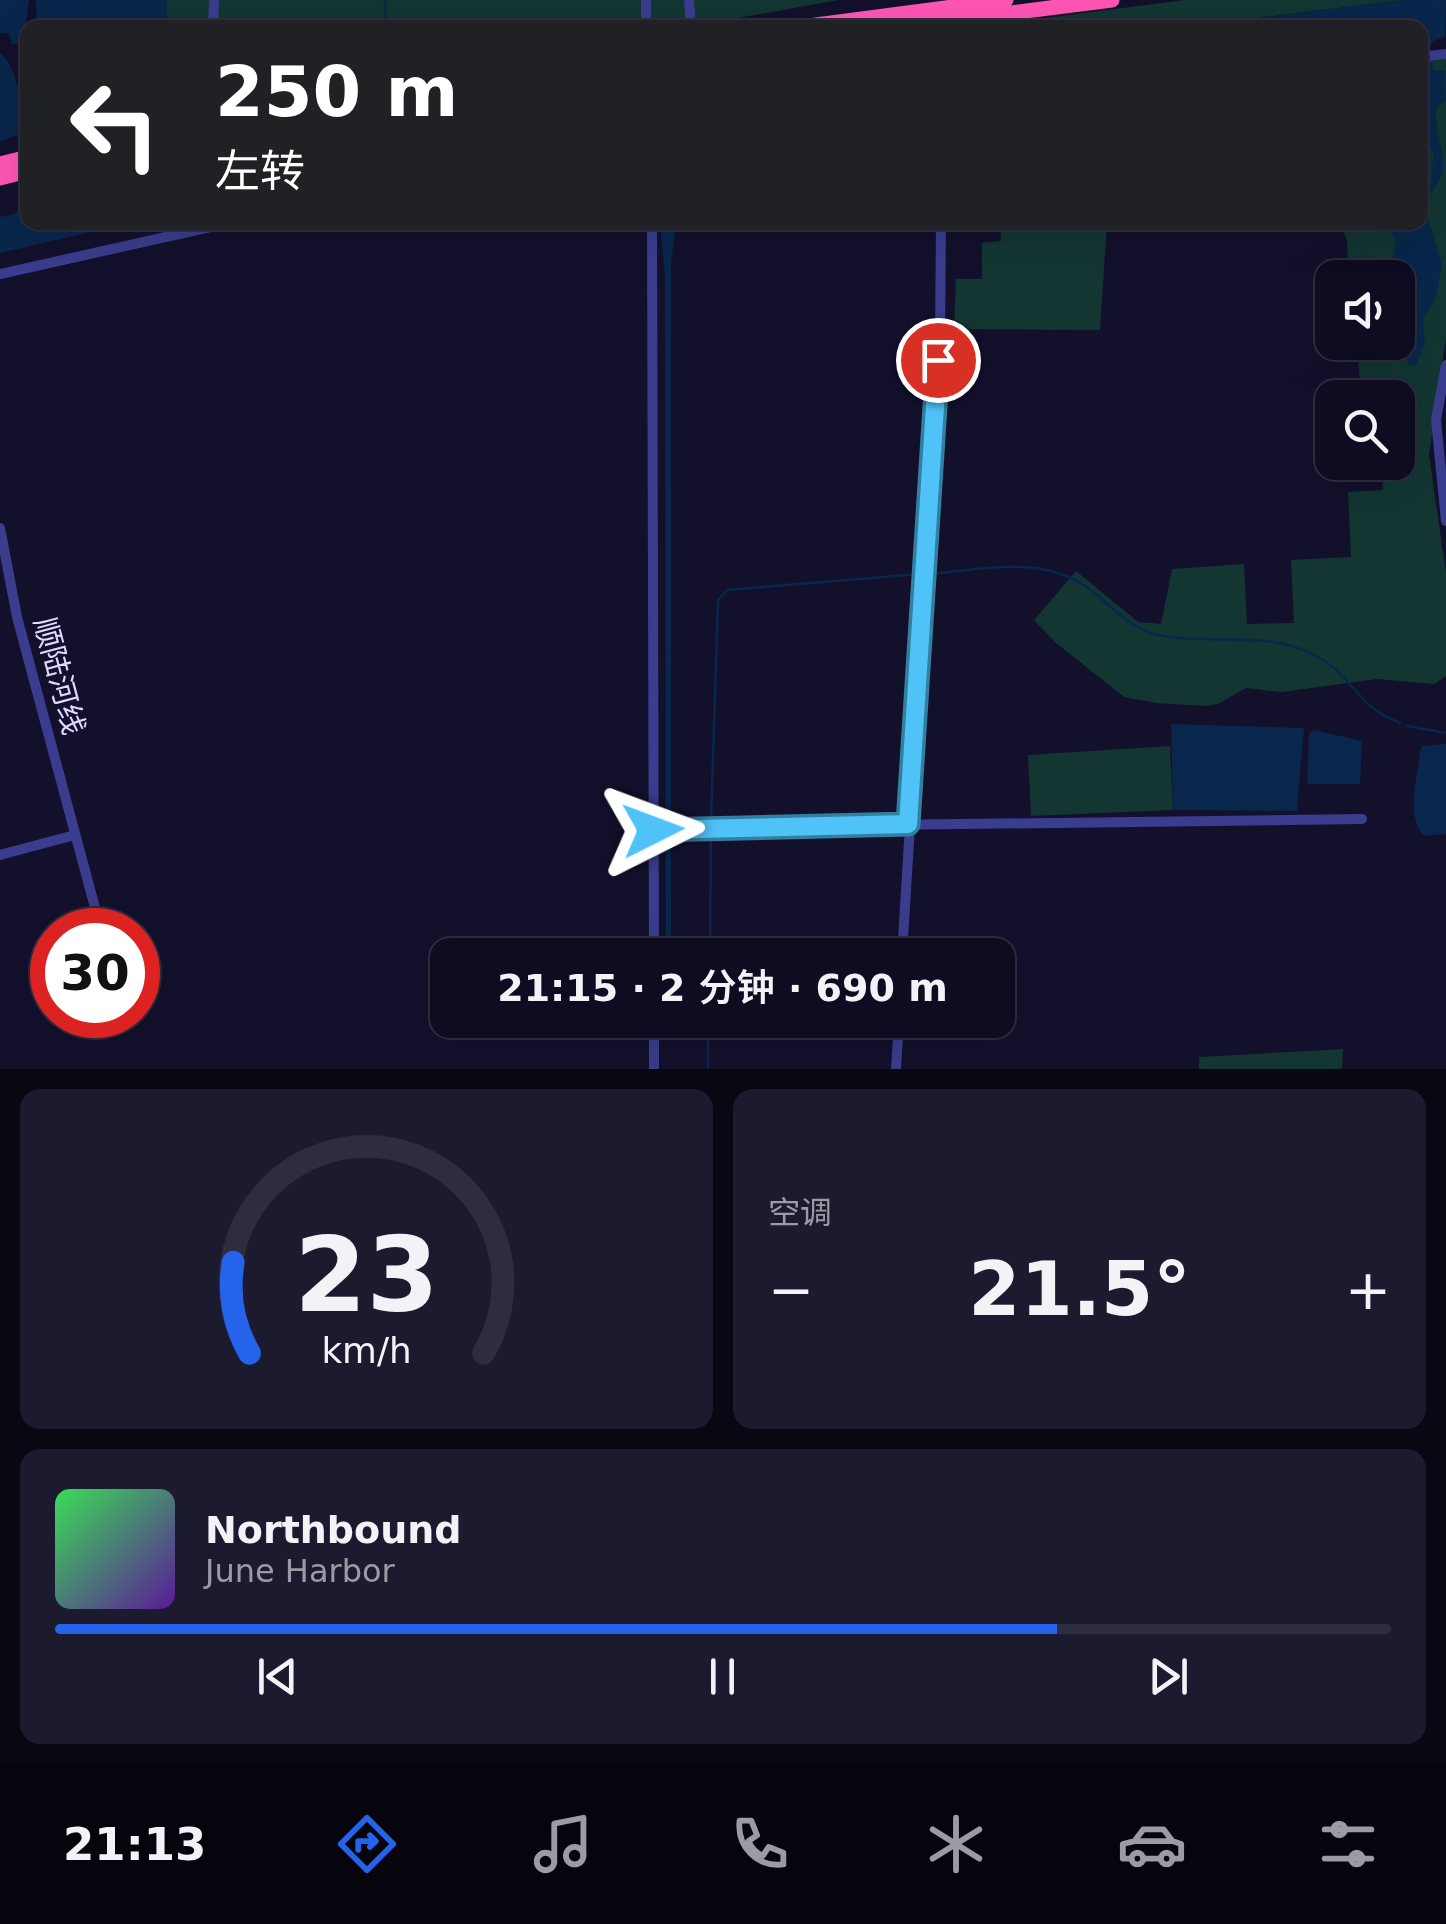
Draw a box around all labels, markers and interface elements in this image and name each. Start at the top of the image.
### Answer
text: 250 m [215,51,458,133]
icon: left [50,60,180,190]
text: 左转 [215,145,305,198]
map controls [1315,260,1415,480]
button: sound [1315,260,1415,360]
pin [896,318,981,403]
icon: arrive [911,333,966,388]
button: search [1315,380,1415,480]
street label: 顺陆河线 [27,613,92,738]
position arrow [601,778,705,882]
speed limit sign: 30 [30,908,160,1038]
text: 21:15 · 2 分钟 · 690 m [497,966,948,1010]
text: 空调 [768,1194,832,1232]
text: 23 [294,1214,439,1336]
text: 21.5° [968,1245,1191,1333]
text: − [768,1258,814,1322]
text: + [1345,1258,1391,1322]
text: km/h [321,1330,412,1371]
text: Northbound [205,1508,461,1552]
text: June Harbor [205,1552,395,1590]
icon: previous [250,1649,305,1704]
icon: pause [695,1649,750,1704]
icon: next [1141,1649,1196,1704]
icon: directions [332,1809,402,1879]
icon: music [528,1809,598,1879]
icon: phone [725,1809,795,1879]
icon: climate [921,1809,991,1879]
icon: car [1117,1809,1187,1879]
icon: filters [1313,1809,1383,1879]
text: 21:13 [63,1818,206,1871]

